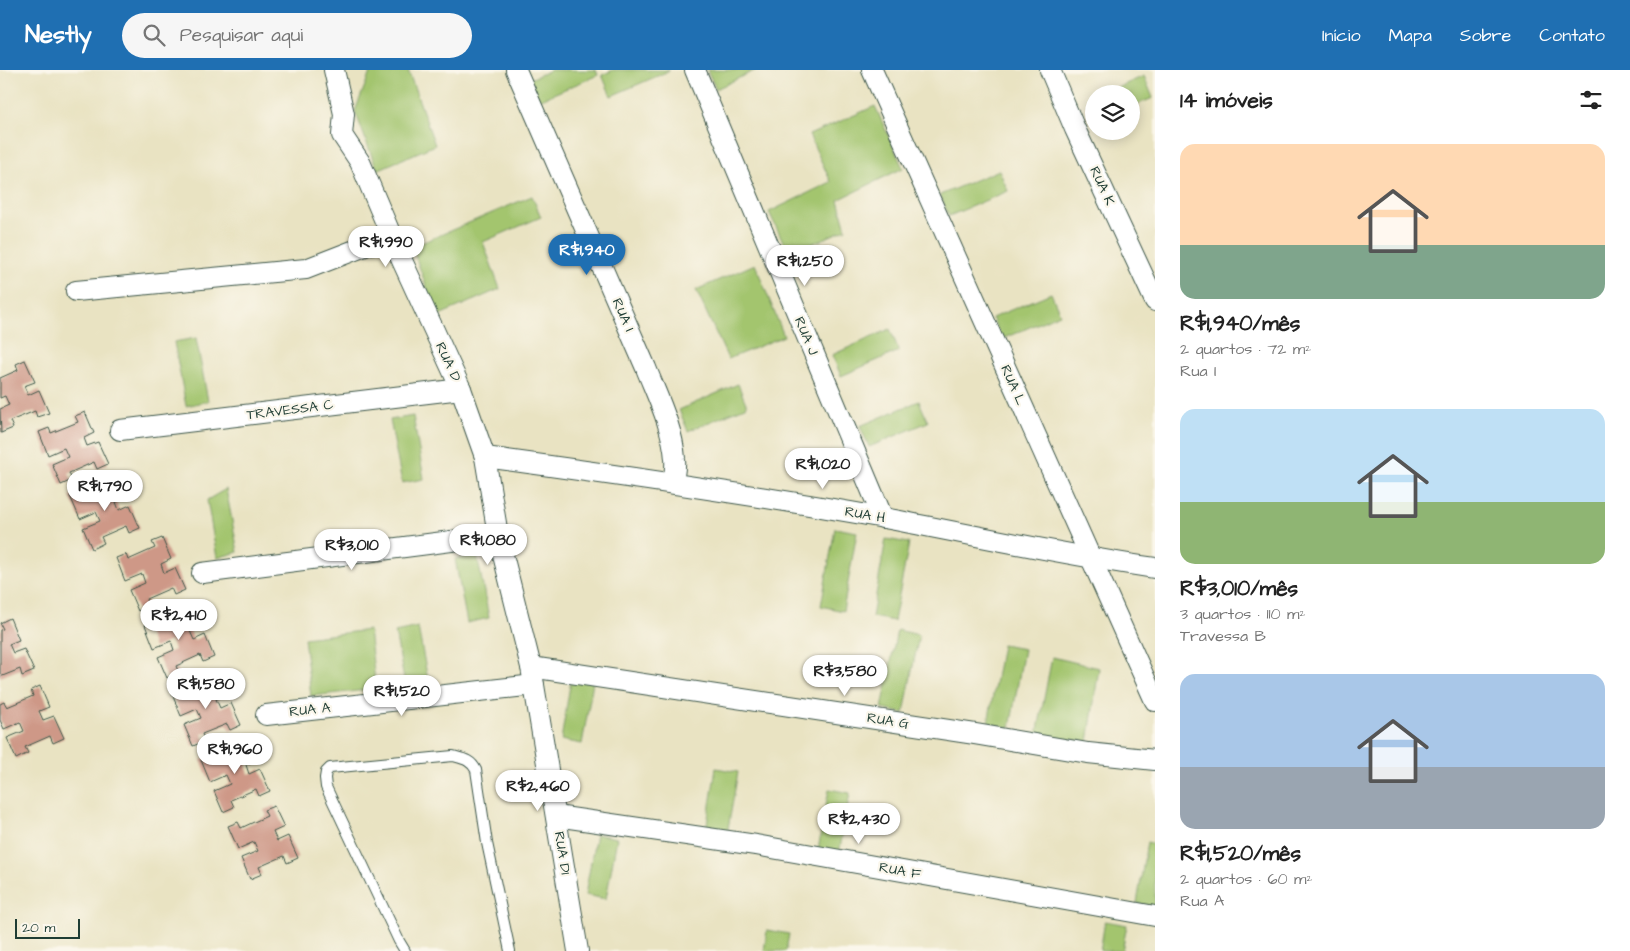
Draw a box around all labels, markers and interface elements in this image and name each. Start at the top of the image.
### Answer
search box [122,13,472,58]
text: Nestly [25,18,92,52]
icon: search [140,21,168,49]
text: Pesquisar aqui [180,22,303,49]
text: Início [1322,23,1361,48]
text: Mapa [1389,23,1432,48]
text: Sobre [1460,23,1511,48]
text: Contato [1539,23,1605,48]
map controls [1085,85,1140,140]
button: layers [1085,85,1140,140]
text: 14 imóveis [1180,86,1273,115]
icon: filters [1577,86,1605,114]
street label: RUA K [1084,163,1120,209]
icon: home [1348,176,1438,266]
pin: R$1,990 [340,226,432,268]
text: R$1,990 [359,231,413,253]
pin: R$1,940 [541,234,633,276]
text: R$1,940 [559,239,615,261]
pin: R$1,250 [759,244,851,287]
text: R$1,250 [777,250,833,272]
street label: RUA I [607,295,639,335]
text: R$1,940/mês [1180,309,1300,338]
street label: RUA J [789,314,823,359]
text: 2 quartos · 72 m² [1180,338,1311,360]
street label: RUA D [430,339,466,385]
text: Rua I [1180,360,1217,382]
street label: RUA L [995,362,1031,409]
street label: TRAVESSA C [245,395,335,425]
icon: home [1348,441,1438,531]
pin: R$1,020 [777,448,869,490]
text: R$1,020 [796,453,850,475]
pin: R$1,790 [59,470,151,512]
text: R$1,790 [78,475,132,497]
street label: RUA H [843,502,887,528]
pin: R$1,080 [442,524,534,566]
pin: R$3,010 [306,528,398,571]
text: R$1,080 [460,529,516,551]
text: R$3,010 [325,534,379,556]
text: R$3,010/mês [1180,574,1298,603]
pin: R$2,410 [133,598,225,641]
text: 3 quartos · 110 m² [1180,603,1305,625]
text: R$2,410 [151,604,207,626]
text: Travessa B [1180,625,1266,647]
pin: R$3,580 [799,654,891,697]
text: R$3,580 [813,660,877,682]
pin: R$1,580 [160,668,252,710]
text: R$1,580 [178,673,235,695]
pin: R$1,520 [356,674,448,717]
text: R$1,520 [374,680,430,702]
street label: RUA A [288,698,332,722]
icon: home [1348,706,1438,796]
street label: RUA G [866,708,911,734]
pin: R$1,960 [189,732,281,775]
text: R$1,960 [208,738,262,760]
pin: R$2,460 [492,770,584,812]
text: R$2,460 [506,775,570,797]
pin: R$2,430 [813,802,905,845]
text: R$2,430 [828,808,890,830]
street label: RUA D1 [549,830,575,876]
text: R$1,520/mês [1180,839,1301,868]
street label: RUA F [878,857,923,885]
text: 2 quartos · 60 m² [1180,868,1312,890]
text: Rua A [1180,890,1224,912]
scale bar [15,916,80,939]
text: 20 m [22,918,55,938]

